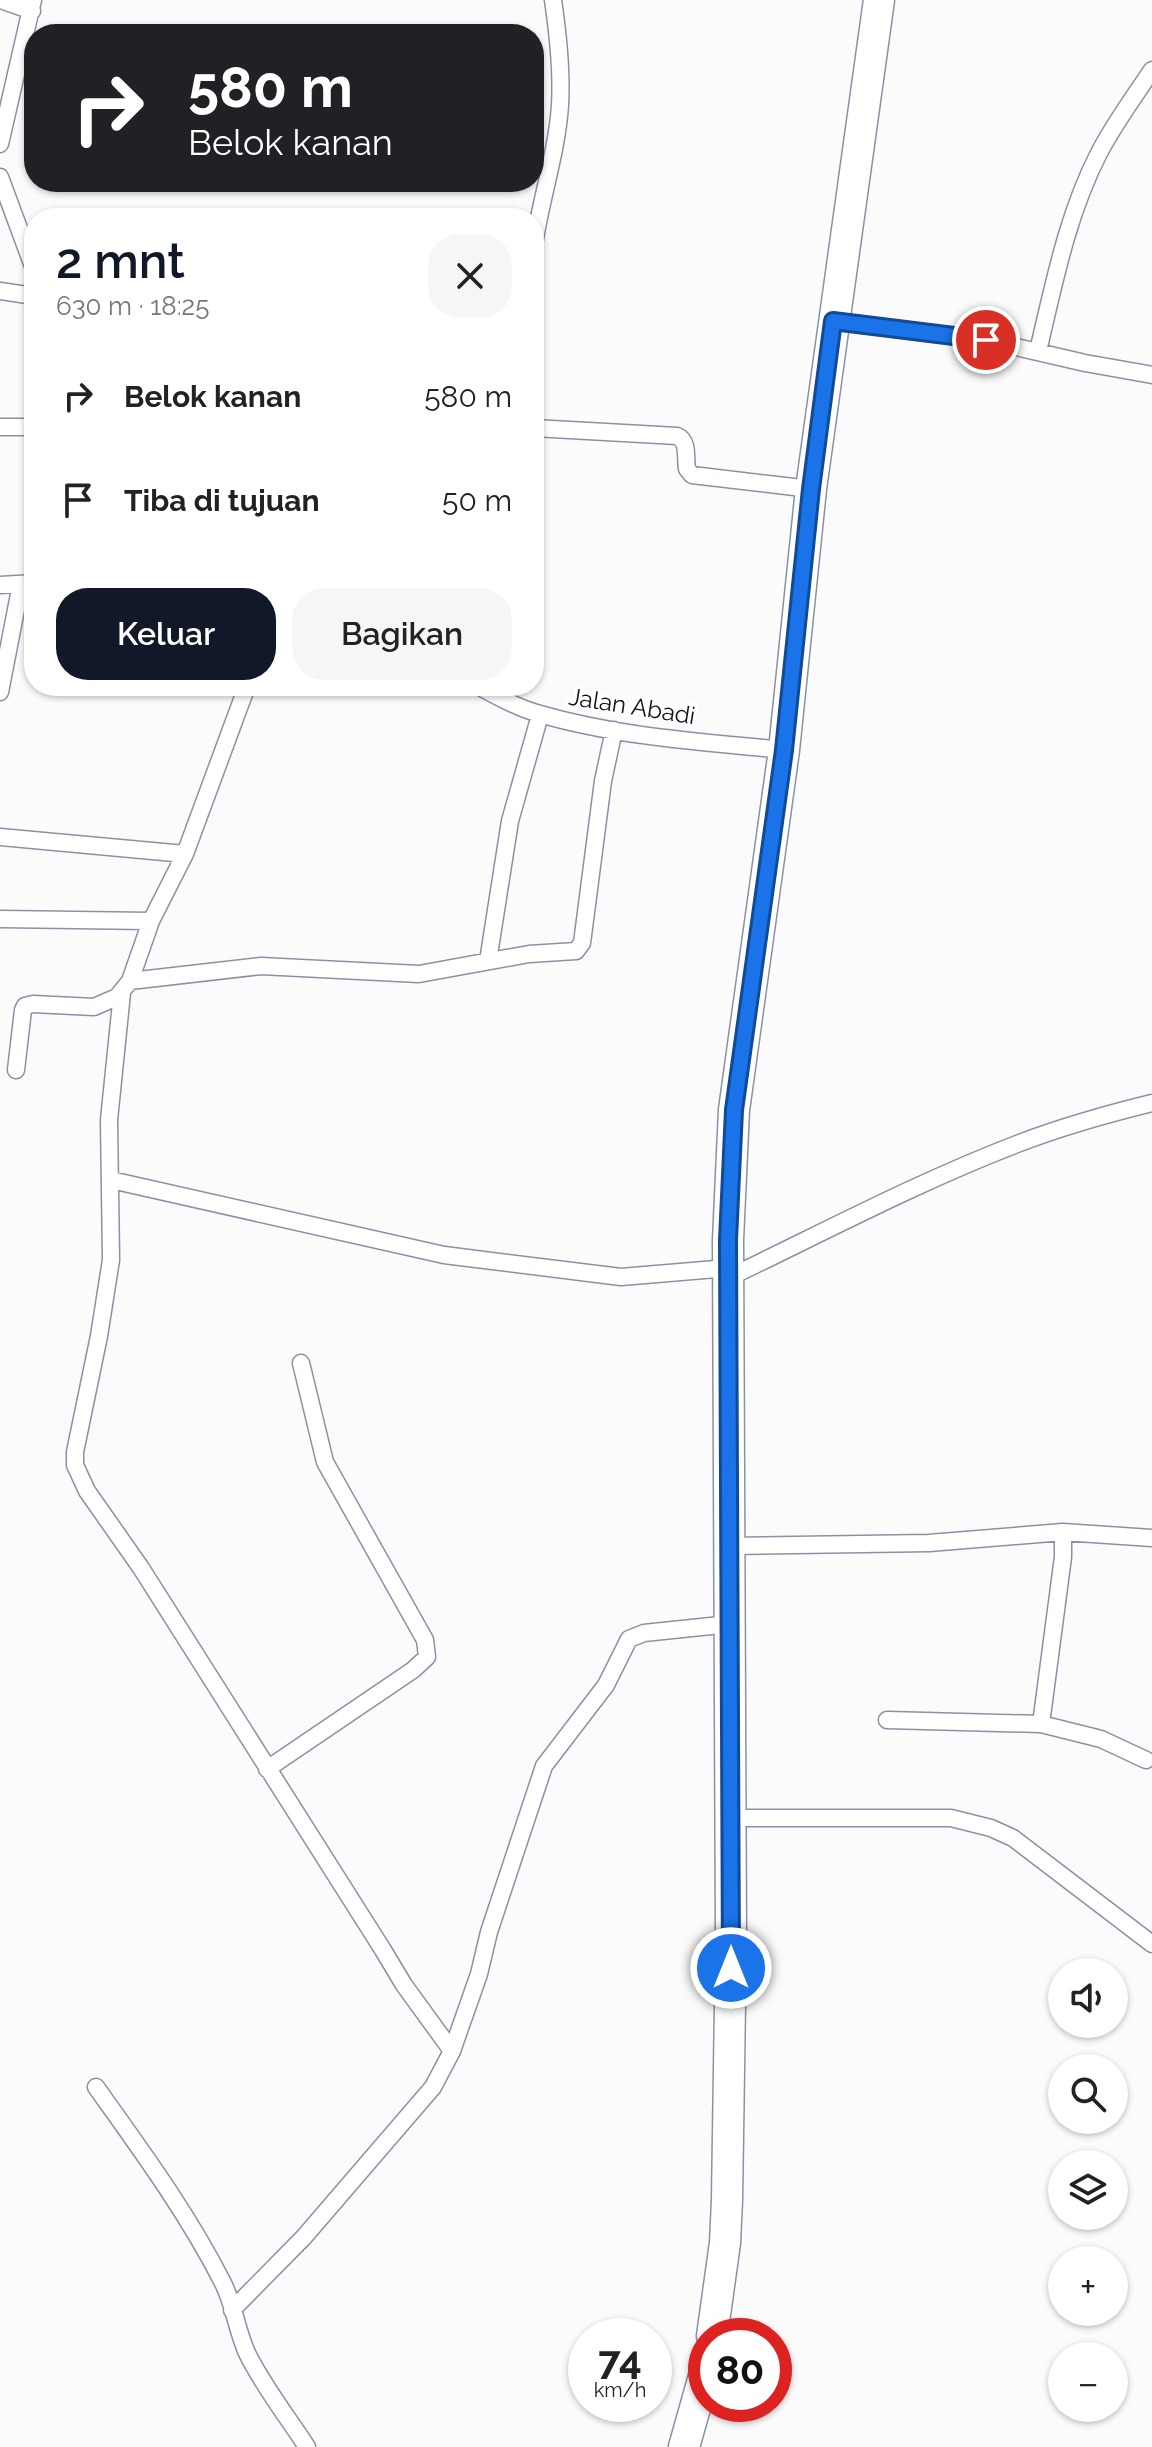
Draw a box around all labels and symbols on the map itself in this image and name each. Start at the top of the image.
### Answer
pin [952,306,1020,374]
street label: Jalan Abadi [567,682,697,730]
position arrow [689,1926,773,2010]
speed limit sign: 80 [688,2318,792,2422]

